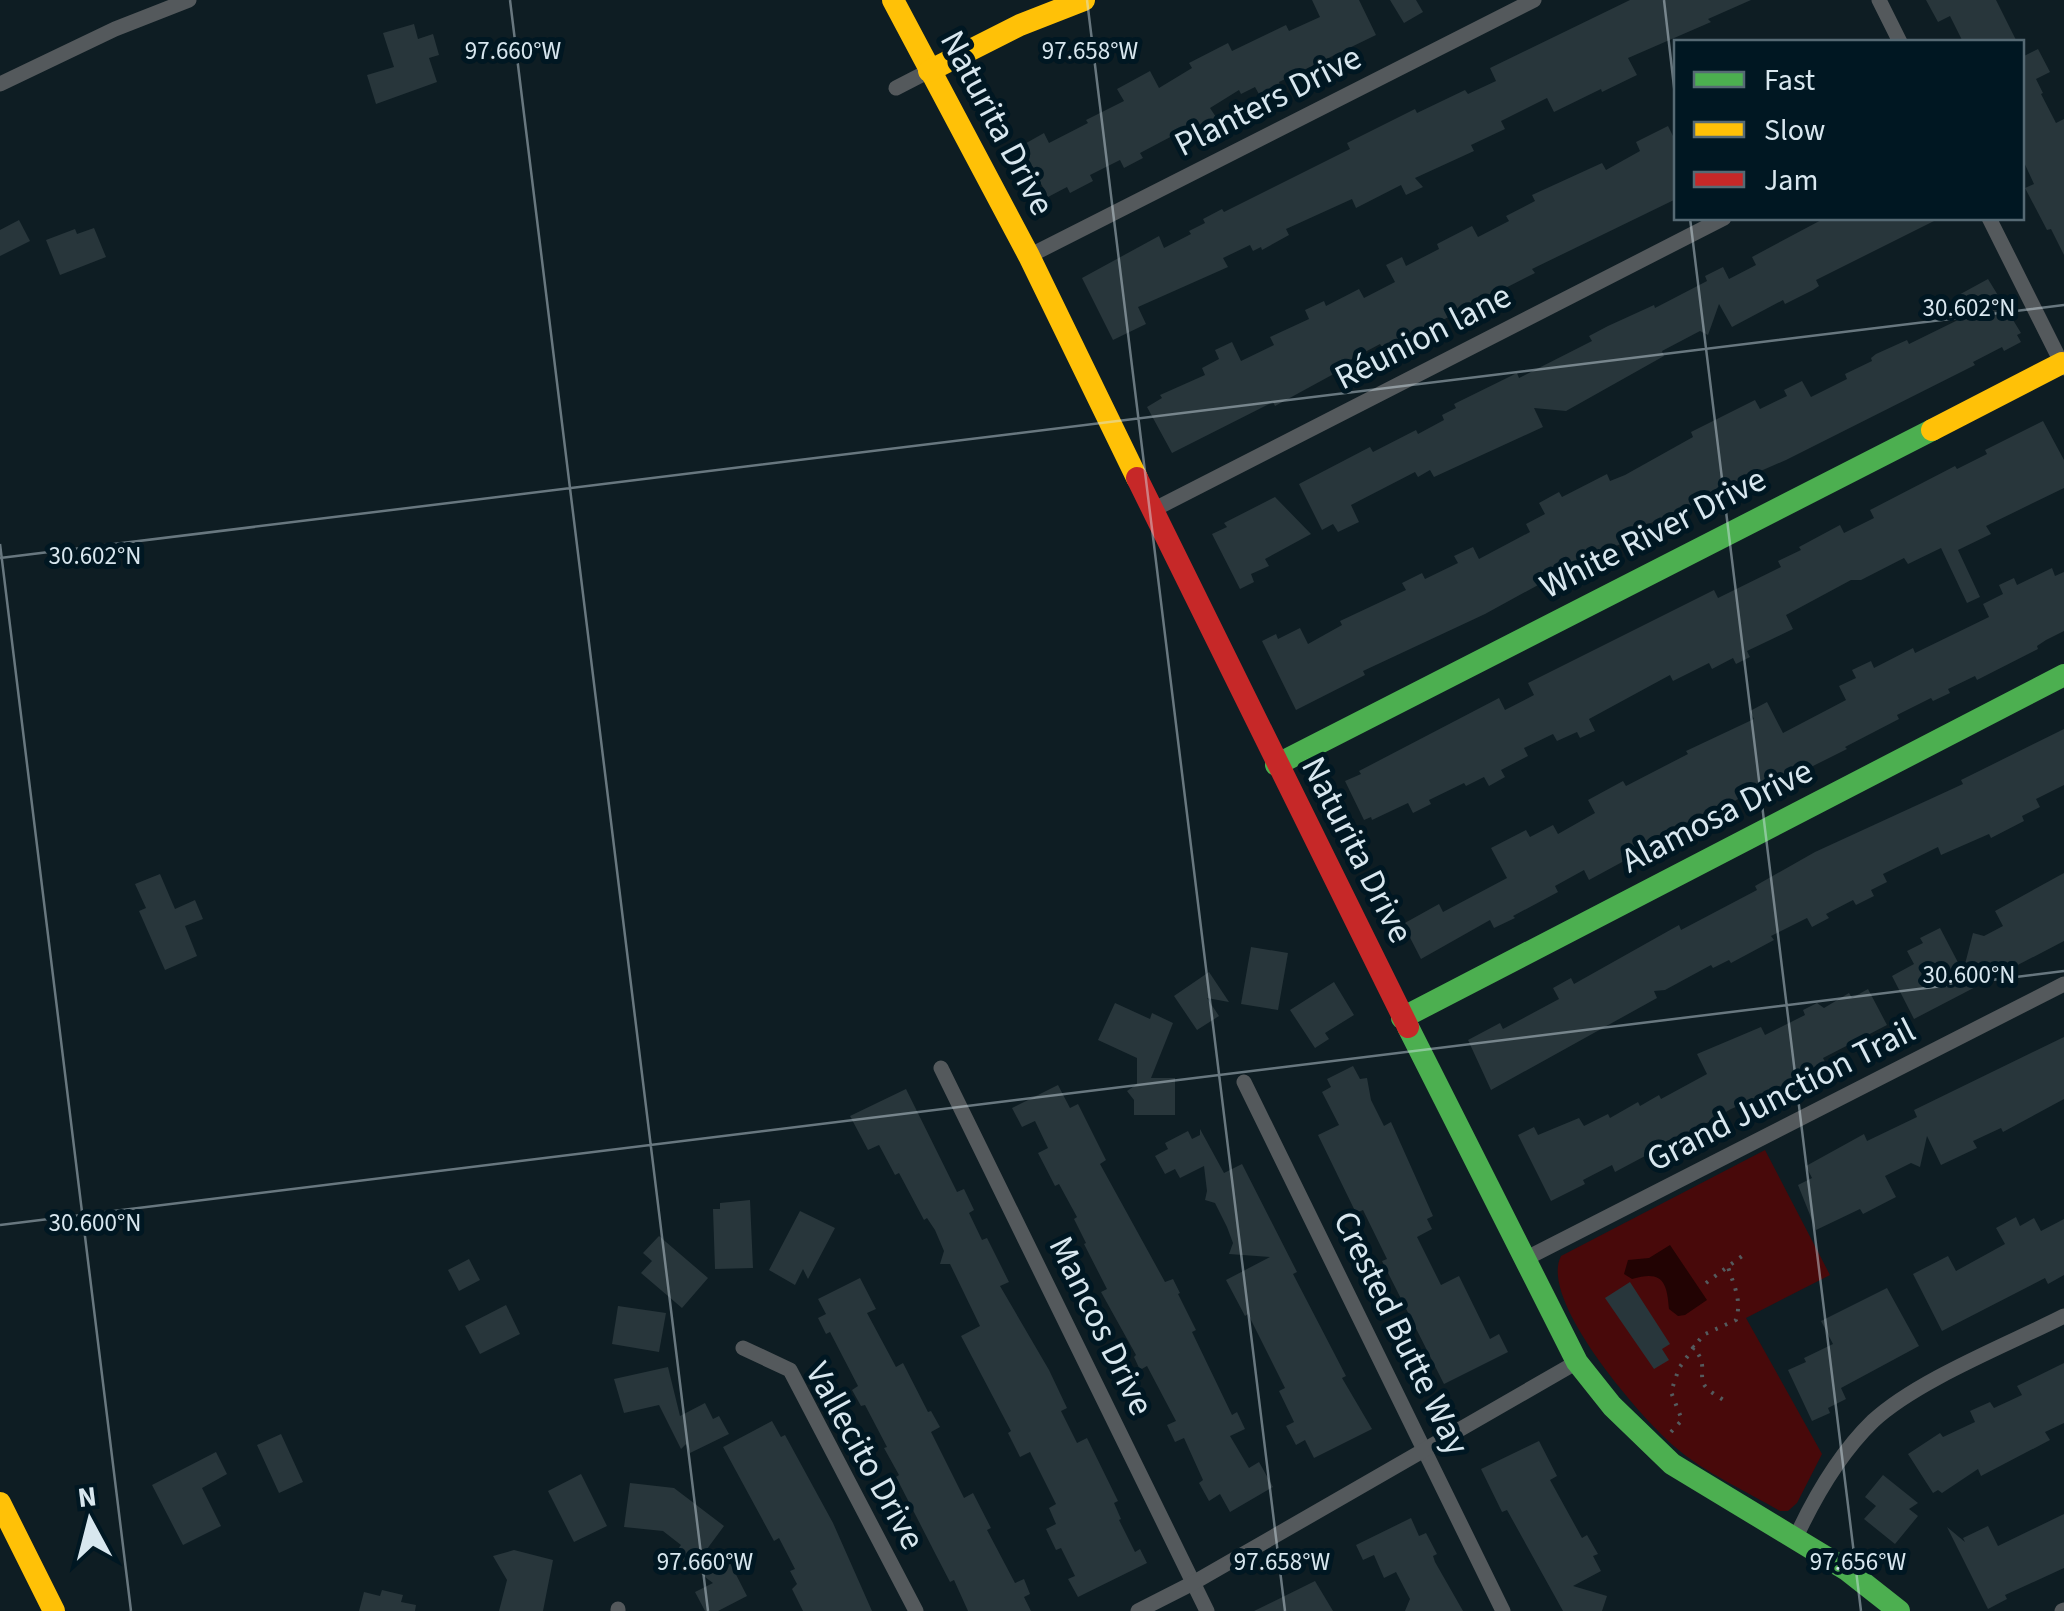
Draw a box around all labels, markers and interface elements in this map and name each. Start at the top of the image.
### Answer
street label: Naturita Drive [927,22,1067,224]
street label: Planters Drive [1166,32,1370,170]
text: 97.660°W [465,33,561,69]
text: 97.658°W [1042,33,1138,69]
legend [1674,40,2024,220]
text: Fast [1764,59,1815,102]
text: Slow [1764,109,1825,152]
text: Jam [1764,159,1818,202]
street label: Réunion lane [1326,271,1520,403]
text: 30.602°N [1923,290,2015,326]
street label: White River Drive [1531,454,1775,612]
text: 30.602°N [49,538,141,574]
street label: Alamosa Drive [1613,746,1821,886]
street label: Naturita Drive [1289,748,1425,952]
text: 30.600°N [1923,957,2015,993]
street label: Grand Junction Trail [1638,1006,1924,1184]
street label: Crested Butte Way [1320,1203,1482,1463]
text: 30.600°N [49,1205,141,1241]
street label: Mancos Drive [1036,1228,1166,1424]
street label: Vallecito Drive [793,1353,937,1559]
north arrow [40,1471,140,1571]
text: N [75,1476,99,1518]
text: 97.660°W [657,1544,753,1580]
text: 97.658°W [1234,1544,1330,1580]
text: 97.656°W [1810,1544,1906,1580]

